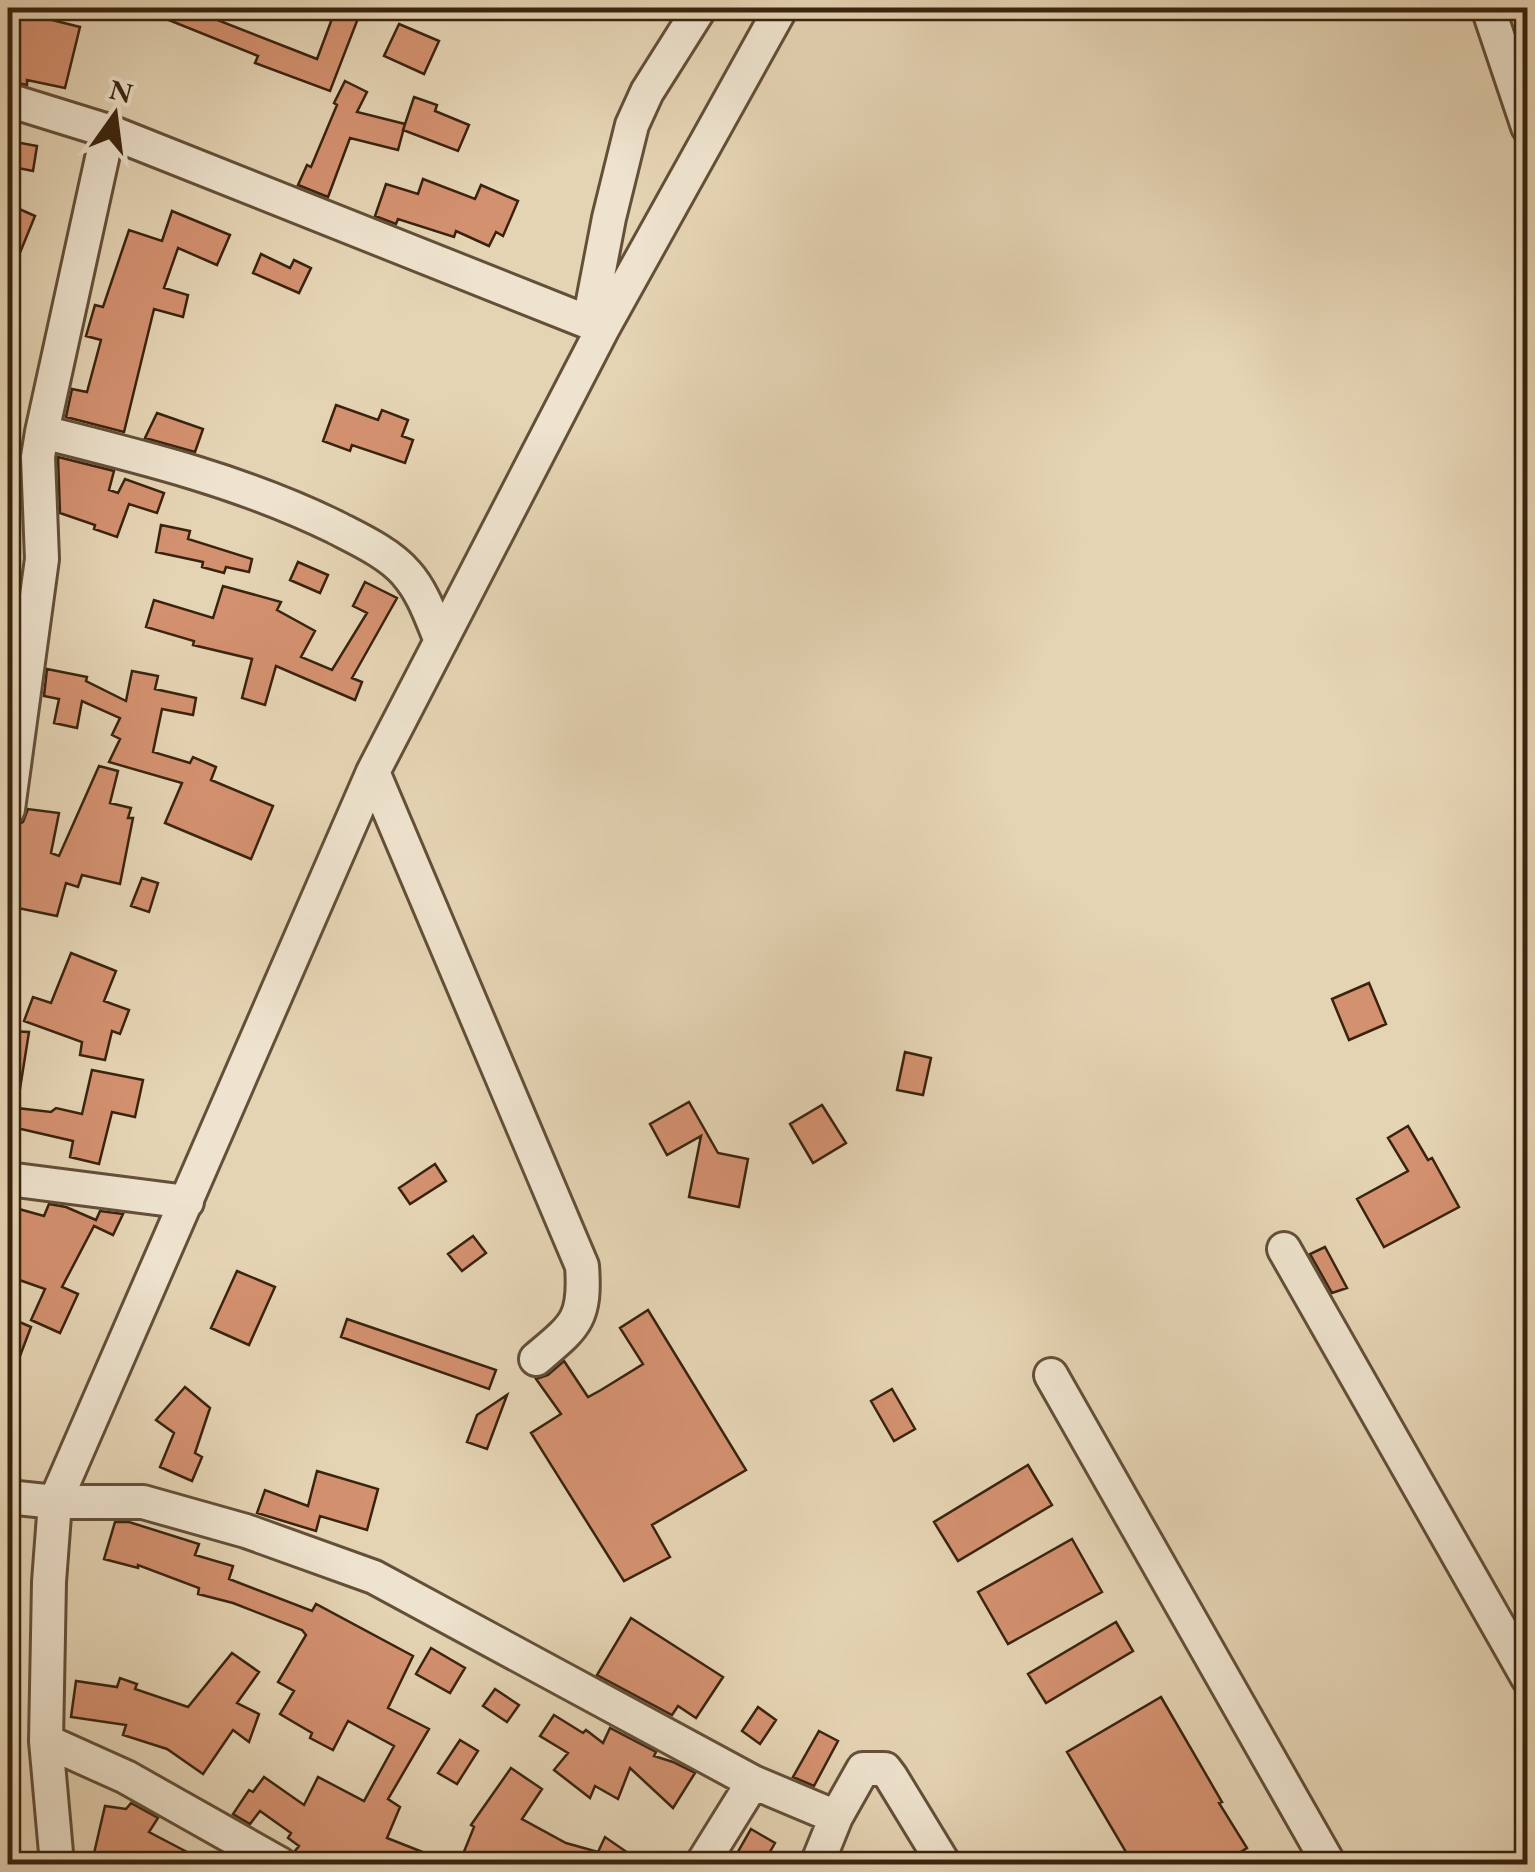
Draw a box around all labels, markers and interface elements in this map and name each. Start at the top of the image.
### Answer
north arrow [65,65,165,165]
text: N [106,71,137,111]

